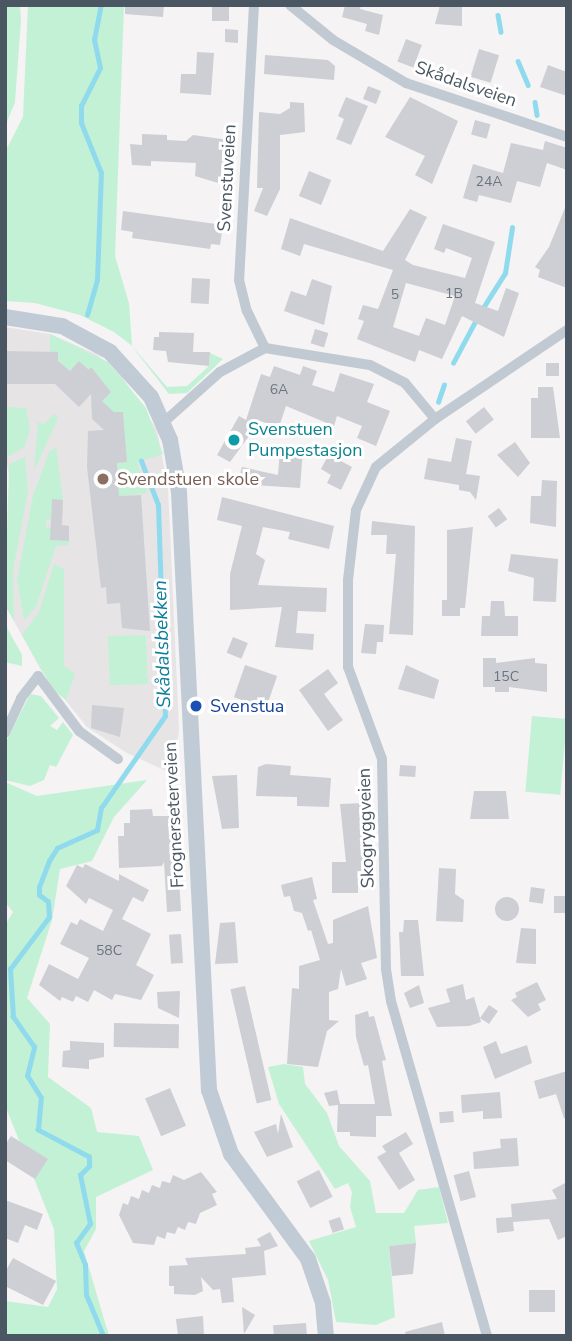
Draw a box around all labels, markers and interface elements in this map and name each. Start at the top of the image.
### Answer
street label: Skådalsveien [412,57,520,111]
street label: Svenstuveien [213,124,241,232]
house number: 24A [475,174,503,190]
house number: 1B [445,286,463,302]
house number: 5 [391,287,399,303]
house number: 6A [270,382,288,398]
place label: Svenstuen Pumpestasjon [248,419,362,462]
marker: Svenstuen Pumpestasjon [226,432,242,448]
place label: Svendstuen skole [117,468,259,490]
marker: Svendstuen skole [95,471,111,487]
water label: Skådalsbekken [149,580,177,708]
house number: 15C [493,669,519,685]
place label: Svenstua [210,695,284,717]
marker: Svenstua [188,698,204,714]
street label: Frognerseterveien [159,741,189,889]
street label: Skogryggveien [353,768,379,888]
house number: 58C [96,943,122,959]

